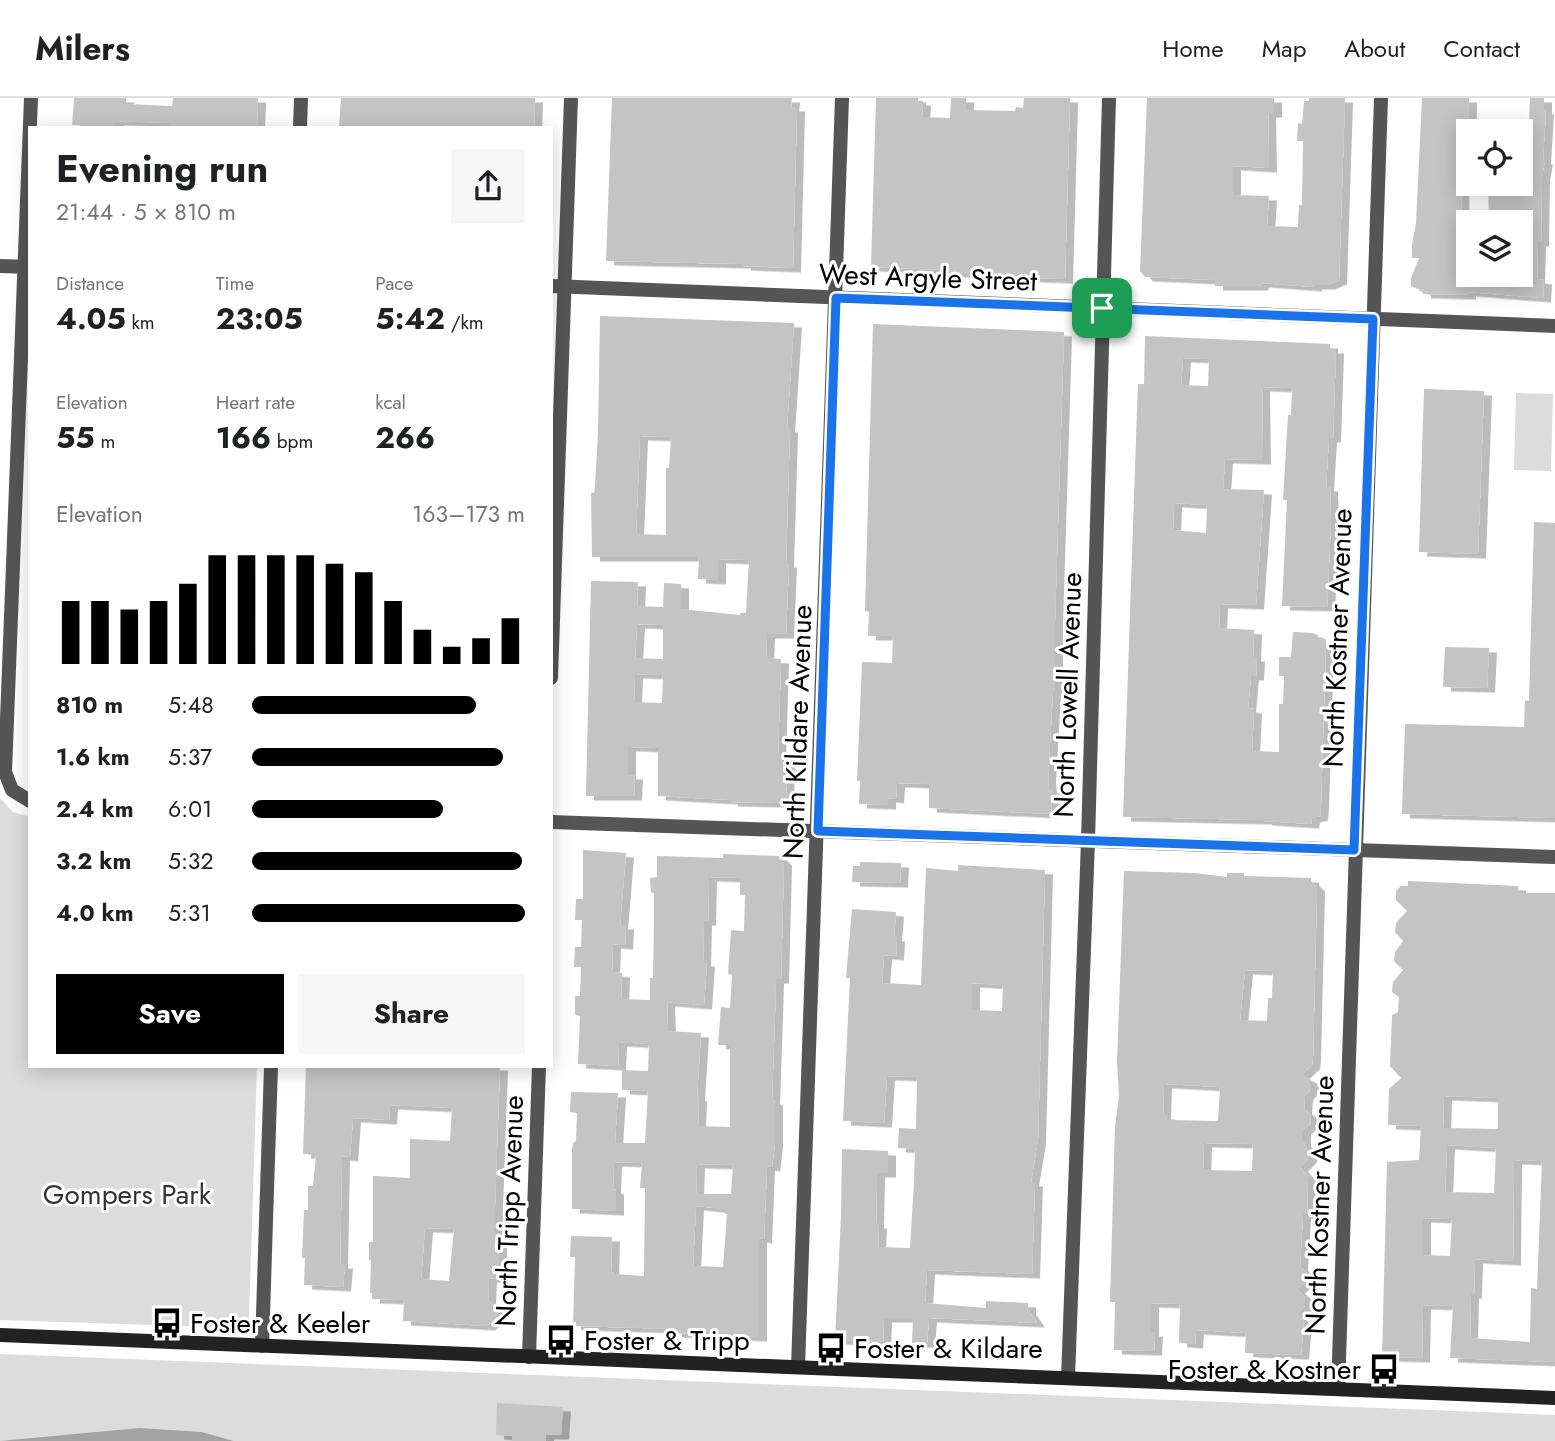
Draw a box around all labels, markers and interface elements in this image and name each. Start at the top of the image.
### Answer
text: Milers [35,25,130,72]
text: Home [1162,31,1224,66]
text: Map [1262,31,1306,66]
text: About [1344,31,1405,66]
text: Contact [1443,31,1520,66]
map controls [1456,119,1533,287]
button: locate [1456,119,1533,196]
text: Evening run [56,141,268,196]
button: share [451,149,525,223]
text: 21:44 · 5 × 810 m [56,195,236,229]
button: layers [1456,210,1533,287]
street label: West Argyle Street [818,253,1038,302]
text: Distance [56,270,124,297]
text: Time [216,270,254,297]
text: Pace [375,270,413,297]
pin [1072,278,1132,338]
icon: arrive [1083,289,1121,327]
text: 4.05 [56,297,126,340]
text: 23:05 [216,297,303,340]
text: 5:42 [375,297,445,340]
text: km [126,309,155,336]
text: /km [445,309,484,336]
text: Elevation [56,389,128,416]
text: Heart rate [216,389,295,416]
text: kcal [375,389,406,416]
text: 55 [56,416,95,459]
text: 166 [216,416,271,459]
text: 266 [375,416,435,459]
text: m [95,428,115,455]
text: bpm [271,428,313,455]
text: Elevation [56,497,143,531]
text: 163–173 m [412,497,525,531]
street label: North Kostner Avenue [1312,508,1363,768]
street label: North Lowell Avenue [1043,572,1092,818]
street label: North Kildare Avenue [773,604,822,860]
text: 810 m [56,688,123,722]
text: 5:48 [168,688,214,722]
text: 1.6 km [56,740,130,774]
text: 5:37 [168,740,212,774]
text: 2.4 km [56,792,134,826]
text: 6:01 [168,792,212,826]
text: 3.2 km [56,844,131,878]
text: 5:32 [168,844,214,878]
text: 4.0 km [56,896,134,930]
text: 5:31 [168,896,211,930]
button: Save [56,974,284,1054]
button: Share [298,974,525,1054]
street label: North Kostner Avenue [1294,1075,1345,1335]
street label: North Tripp Avenue [485,1095,534,1327]
park label: Gompers Park [43,1174,212,1215]
place label: Foster & Keeler [190,1303,371,1344]
bus stop icon: Foster & Keeler [150,1306,184,1340]
place label: Foster & Tripp [584,1320,750,1361]
bus stop icon: Foster & Tripp [544,1323,578,1357]
place label: Foster & Kildare [854,1328,1043,1369]
bus stop icon: Foster & Kildare [814,1331,848,1365]
place label: Foster & Kostner [1168,1349,1361,1390]
bus stop icon: Foster & Kostner [1367,1352,1401,1386]

